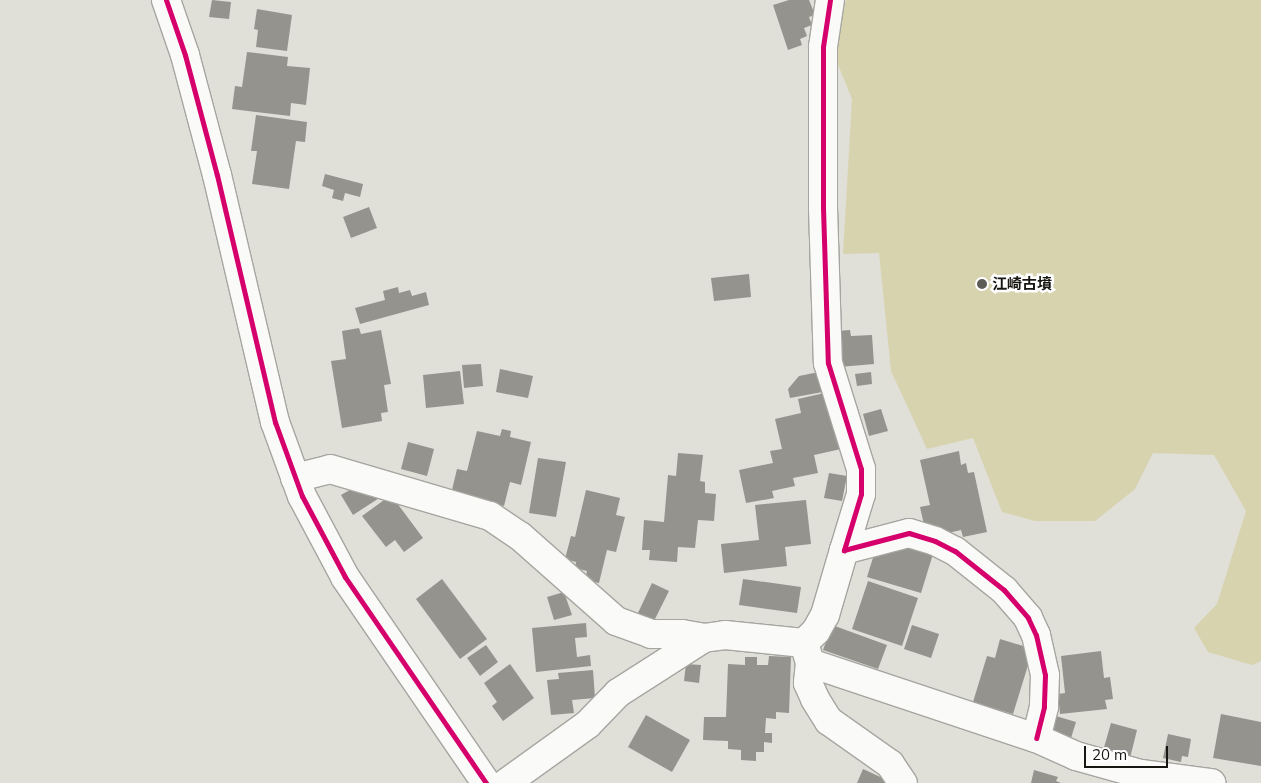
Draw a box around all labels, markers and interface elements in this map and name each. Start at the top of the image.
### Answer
place label: 江崎古墳 [992,275,1052,293]
marker: 江崎古墳 [976,278,988,290]
scale bar [1086,736,1170,768]
text: 20 m [1092,745,1127,764]

